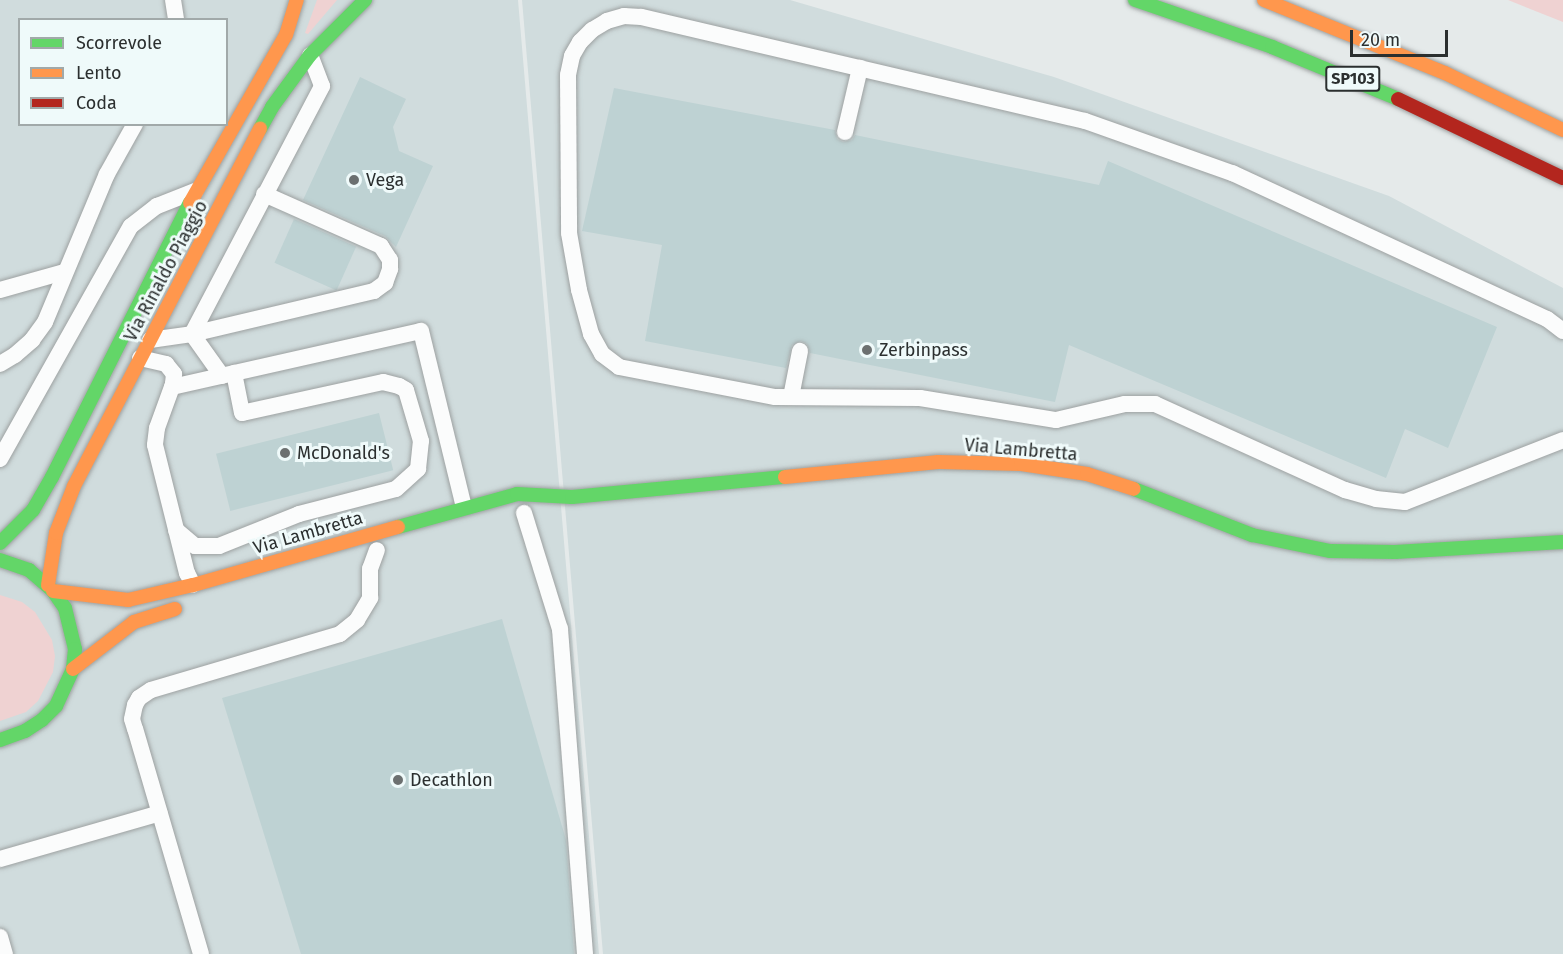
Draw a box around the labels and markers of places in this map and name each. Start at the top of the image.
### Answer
place label: Vega [366,169,404,191]
marker: Vega [347,173,361,187]
place label: Zerbinpass [879,339,968,361]
marker: Zerbinpass [860,343,874,357]
place label: McDonald's [297,442,390,464]
marker: McDonald's [278,446,292,460]
place label: Decathlon [410,769,493,791]
marker: Decathlon [391,773,405,787]

